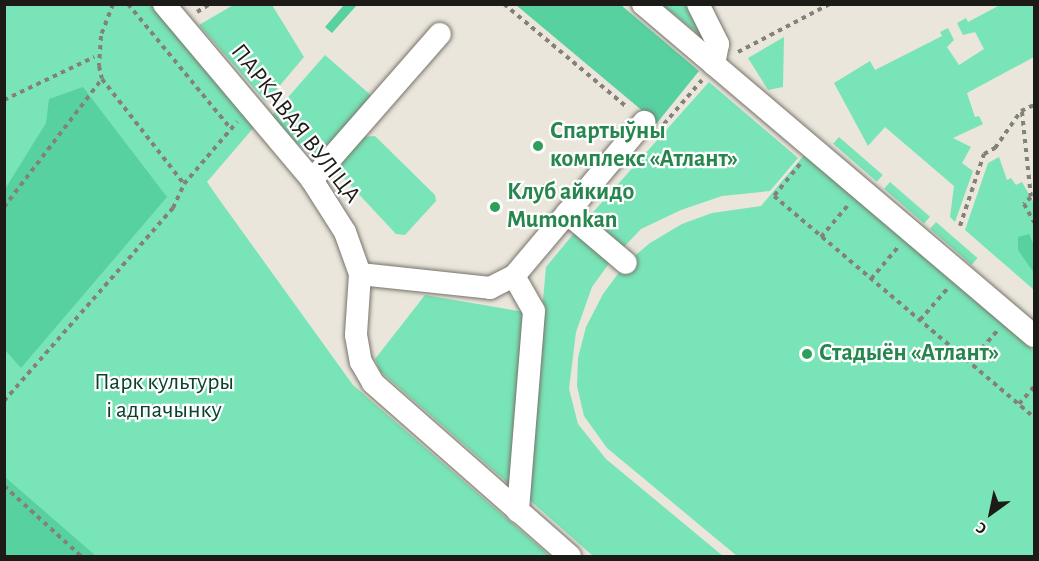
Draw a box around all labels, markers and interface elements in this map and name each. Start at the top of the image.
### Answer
street label: ПАРКАВАЯ ВУЛІЦА [224,39,366,209]
place label: Спартыўны комплекс «Атлант» [550,118,738,174]
marker: Спартыўны комплекс «Атлант» [531,139,545,153]
place label: Клуб айкидо Mumonkan [507,179,634,235]
marker: Клуб айкидо Mumonkan [488,200,502,214]
place label: Стадыён «Атлант» [819,340,999,368]
marker: Стадыён «Атлант» [800,347,814,361]
park label: Парк культуры і адпачынку [94,369,234,425]
north arrow [961,483,1021,543]
text: С [973,519,989,537]

